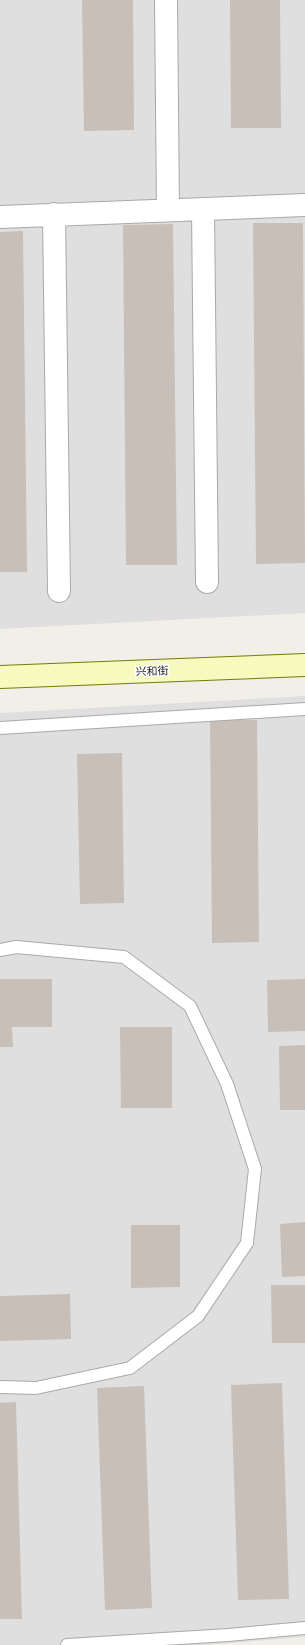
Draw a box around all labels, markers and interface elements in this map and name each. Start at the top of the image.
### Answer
street label: 兴和街 [135,664,169,679]

